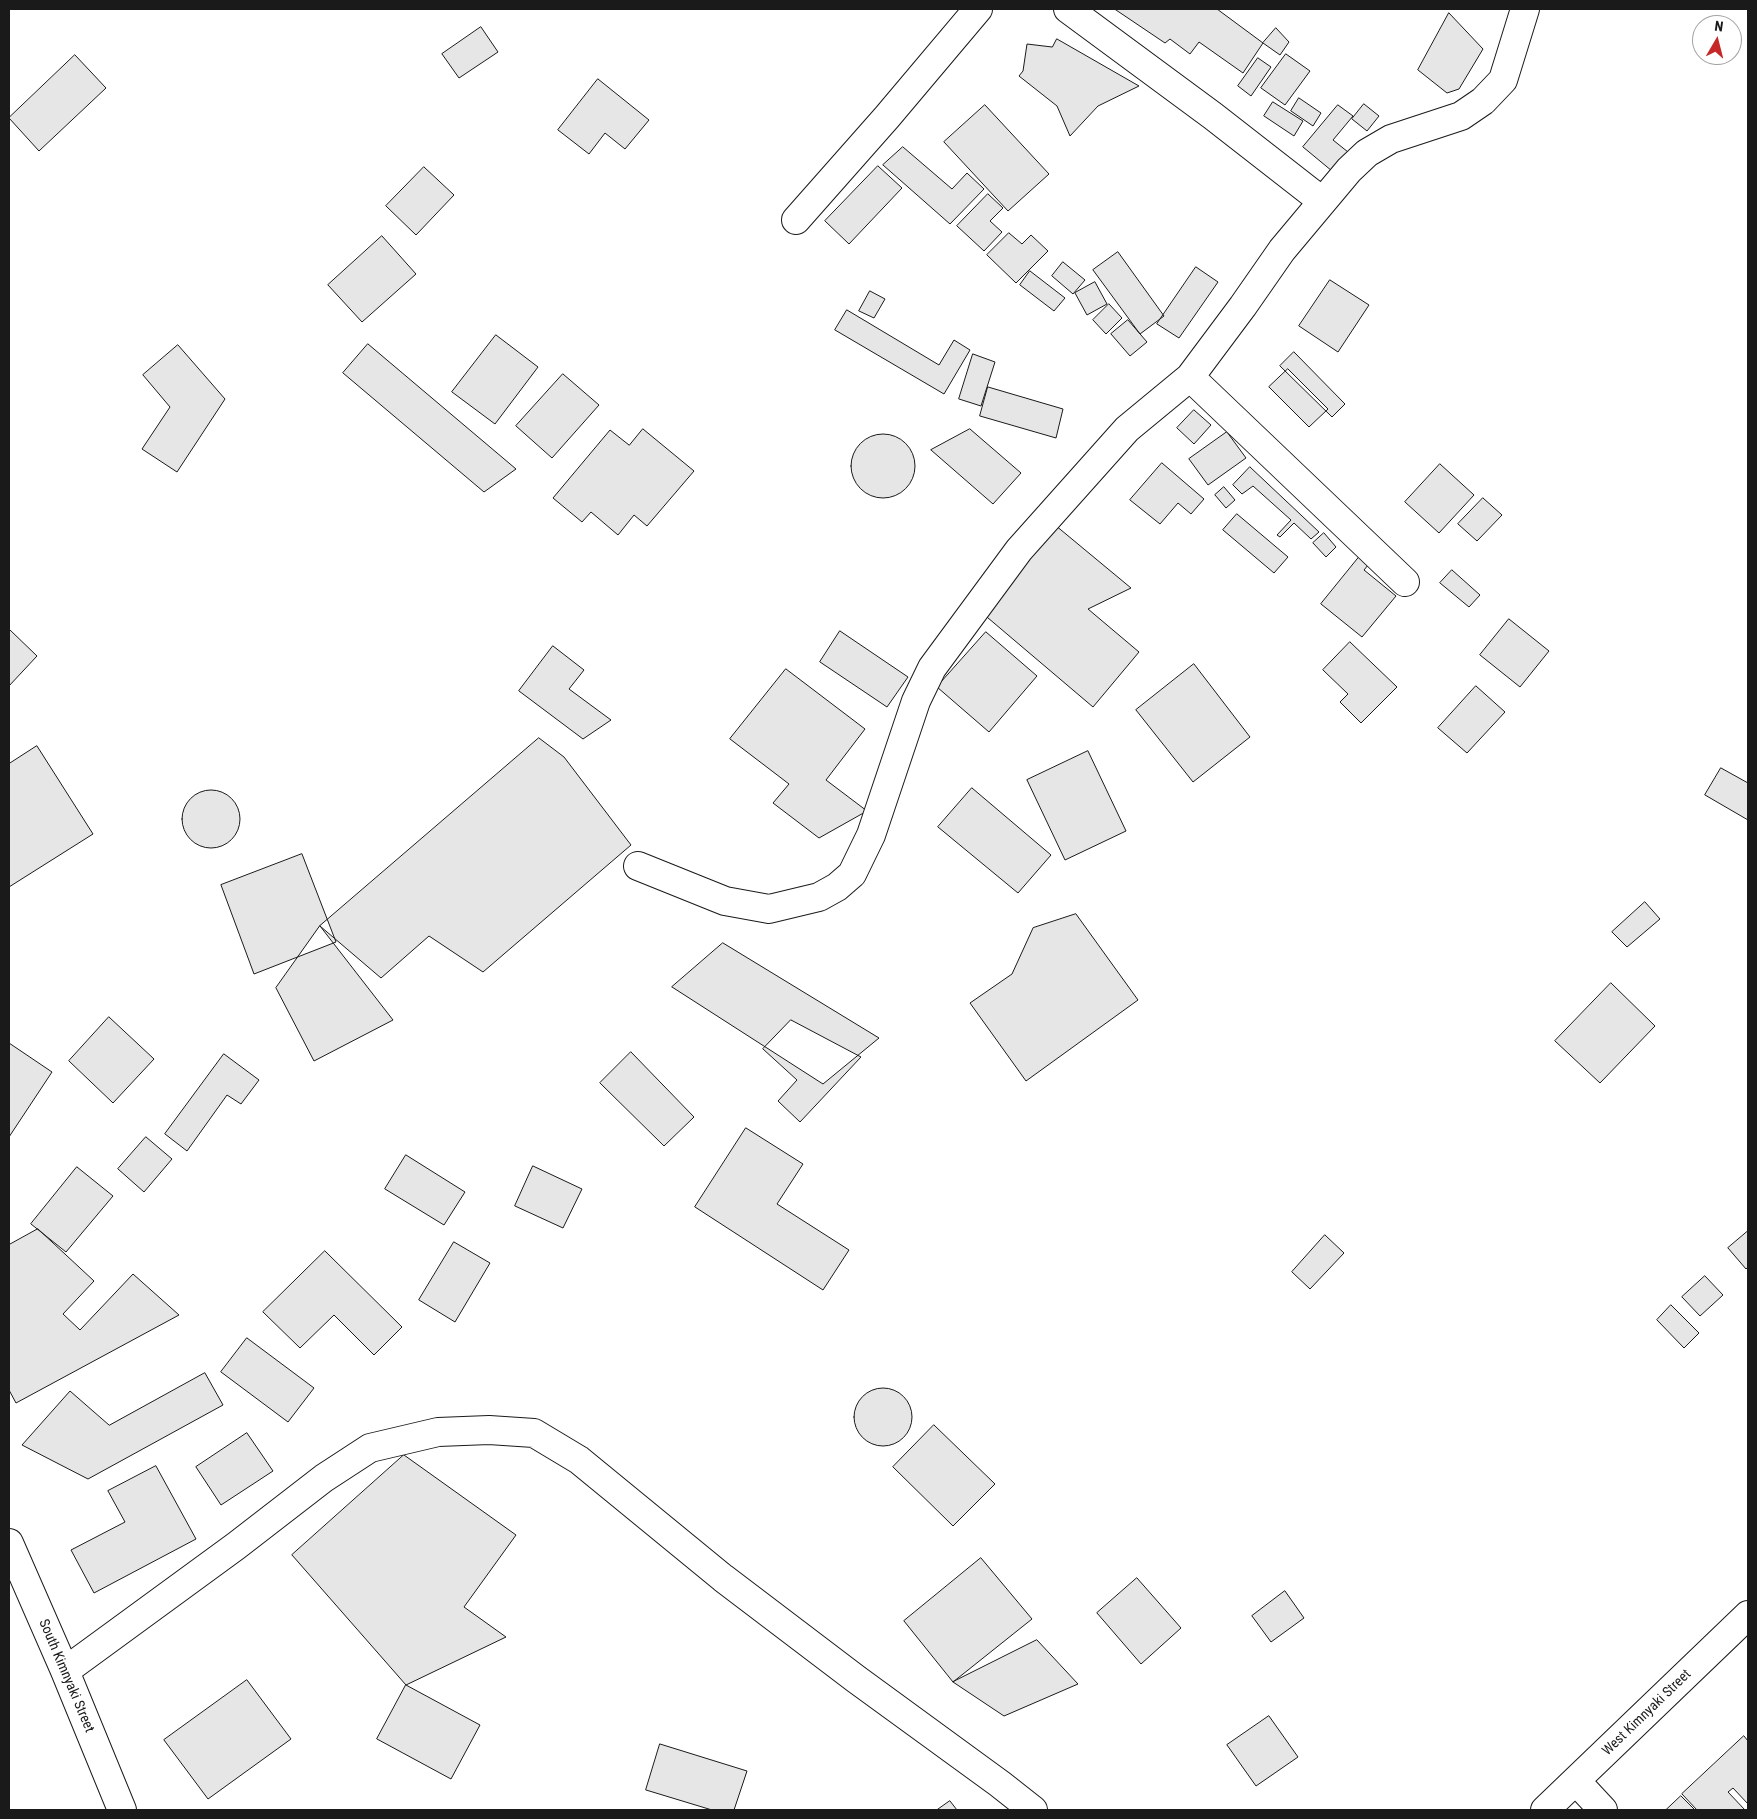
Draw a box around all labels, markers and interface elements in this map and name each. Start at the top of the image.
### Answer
north arrow [1692,15,1742,65]
text: N [1714,18,1724,35]
street label: South Kimnyaki Street [35,1617,97,1735]
street label: West Kimnyaki Street [1599,1666,1695,1760]

